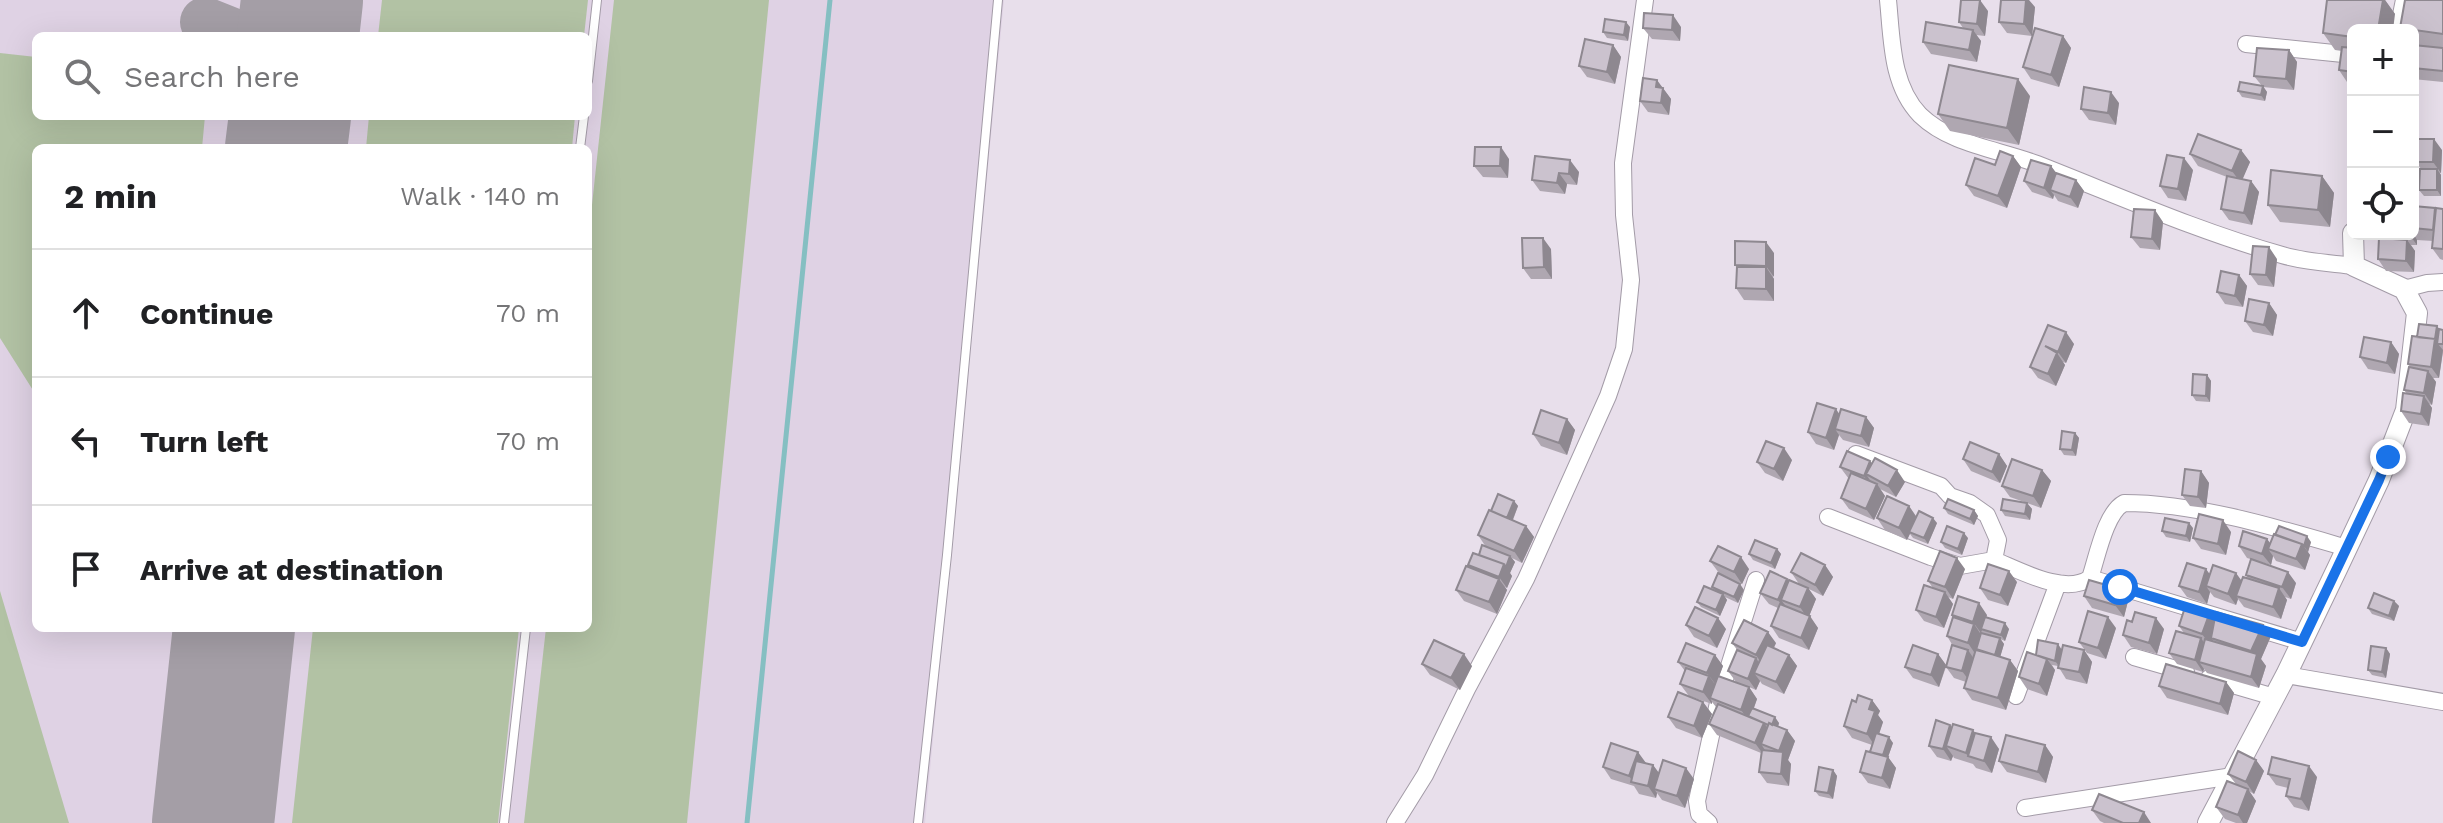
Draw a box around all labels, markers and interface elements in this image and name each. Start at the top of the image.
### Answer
map controls [2347,24,2419,240]
button: + [2347,24,2419,96]
search box [32,32,592,120]
icon: search [60,54,104,98]
text: Search here [124,59,300,94]
button: − [2347,96,2419,168]
button: locate [2347,168,2419,240]
text: 2 min [64,176,157,216]
text: Walk · 140 m [400,181,560,211]
icon: ahead [64,291,108,335]
text: Continue [140,296,273,331]
text: 70 m [496,298,560,328]
icon: left [64,419,108,463]
text: Turn left [140,424,268,459]
text: 70 m [496,426,560,456]
route end [2370,439,2406,475]
icon: arrive [64,547,108,591]
text: Arrive at destination [140,552,444,587]
route start [2102,569,2138,605]

